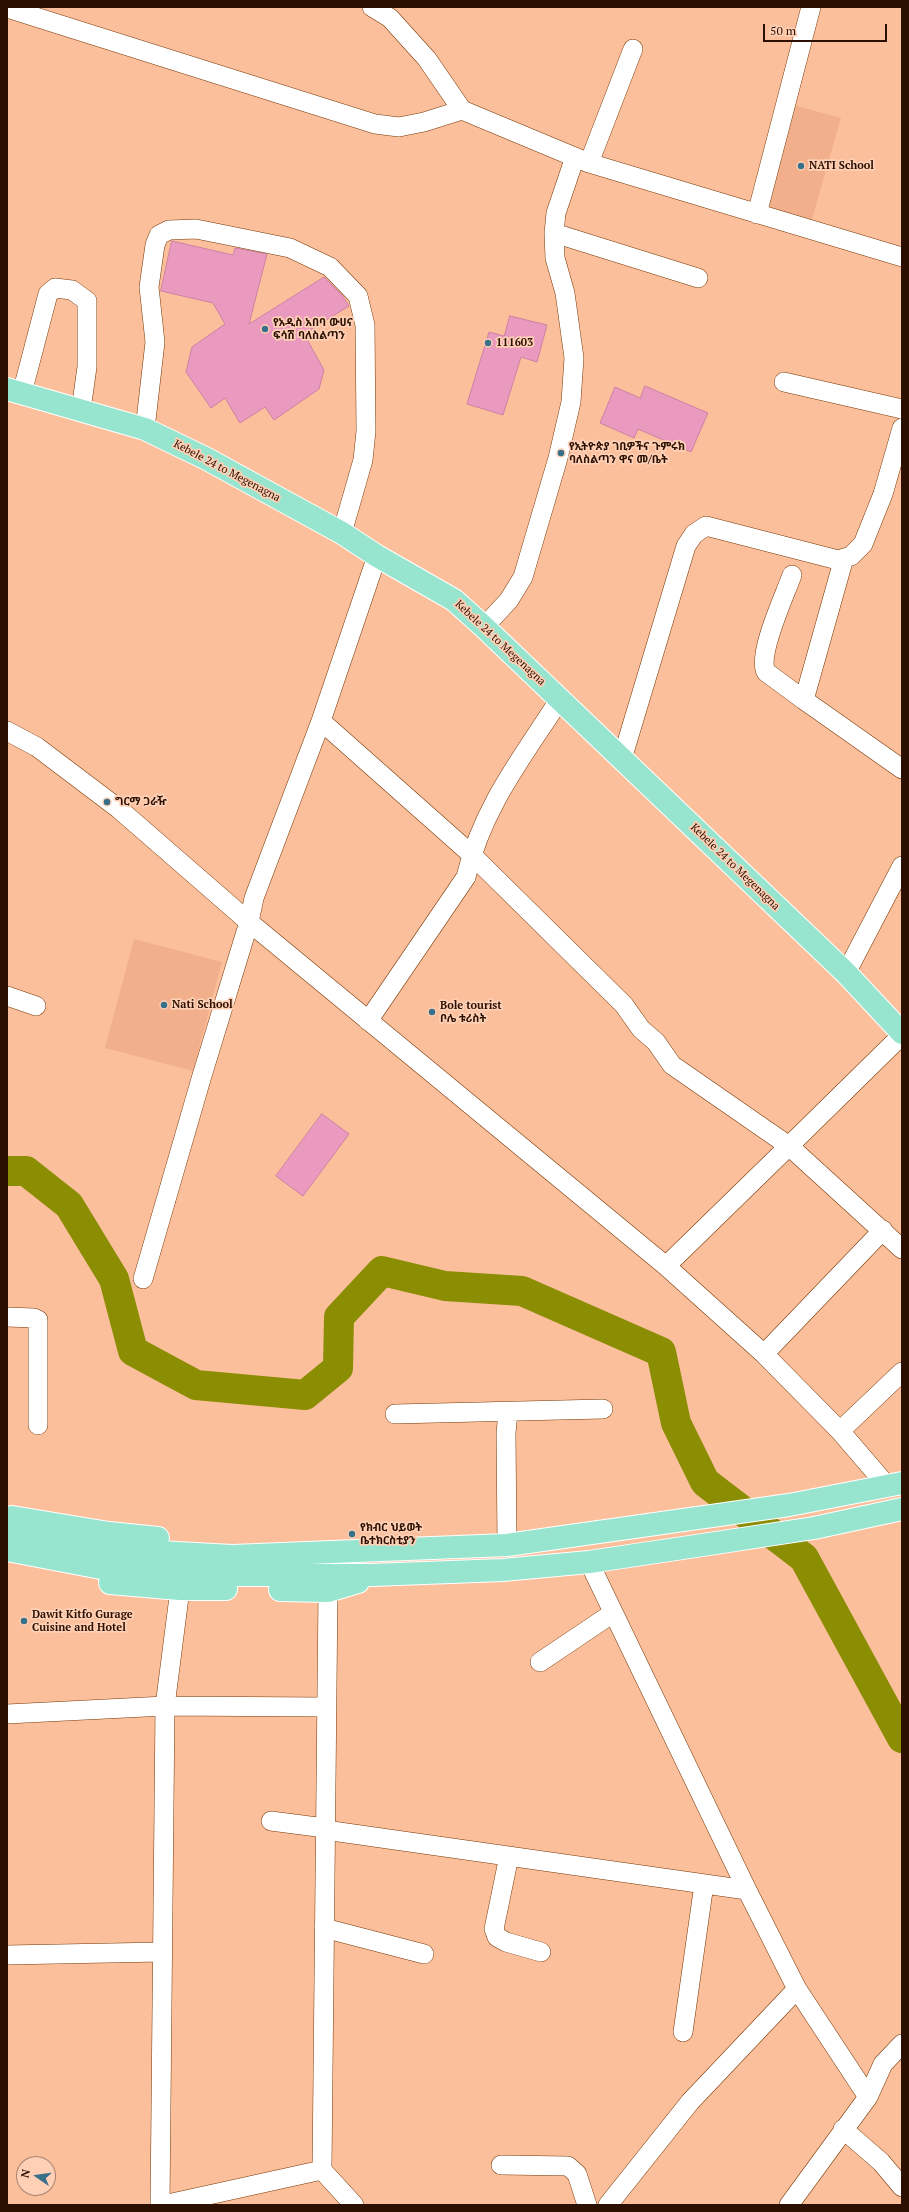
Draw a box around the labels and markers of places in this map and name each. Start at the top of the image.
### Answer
place label: NATI School [809,159,874,173]
marker: NATI School [796,161,806,171]
place label: የአዲስ አበባ ውሀና ፍሳሽ ባለስልጣን [273,316,353,342]
marker: የአዲስ አበባ ውሀና ፍሳሽ ባለስልጣን [260,324,270,334]
place label: 111603 [496,336,533,350]
marker: 111603 [483,338,493,348]
place label: የኢትዮጵያ ገቢዎችና ጉምሩክ ባለስልጣን ዋና መ/ቤት [569,440,685,466]
marker: የኢትዮጵያ ገቢዎችና ጉምሩክ ባለስልጣን ዋና መ/ቤት [556,448,566,458]
place label: ግርማ ጋራዥ [115,795,167,809]
marker: ግርማ ጋራዥ [102,797,112,807]
place label: Nati School [172,998,233,1012]
place label: Bole tourist ቦሌ ቱሪስት [440,999,502,1025]
marker: Nati School [159,1000,169,1010]
marker: Bole tourist ቦሌ ቱሪስት [427,1007,437,1017]
place label: የክብር ህይወት ቤተክርስቲያን [360,1521,422,1547]
marker: የክብር ህይወት ቤተክርስቲያን [347,1529,357,1539]
place label: Dawit Kitfo Gurage Cuisine and Hotel [32,1608,133,1634]
marker: Dawit Kitfo Gurage Cuisine and Hotel [19,1616,29,1626]

